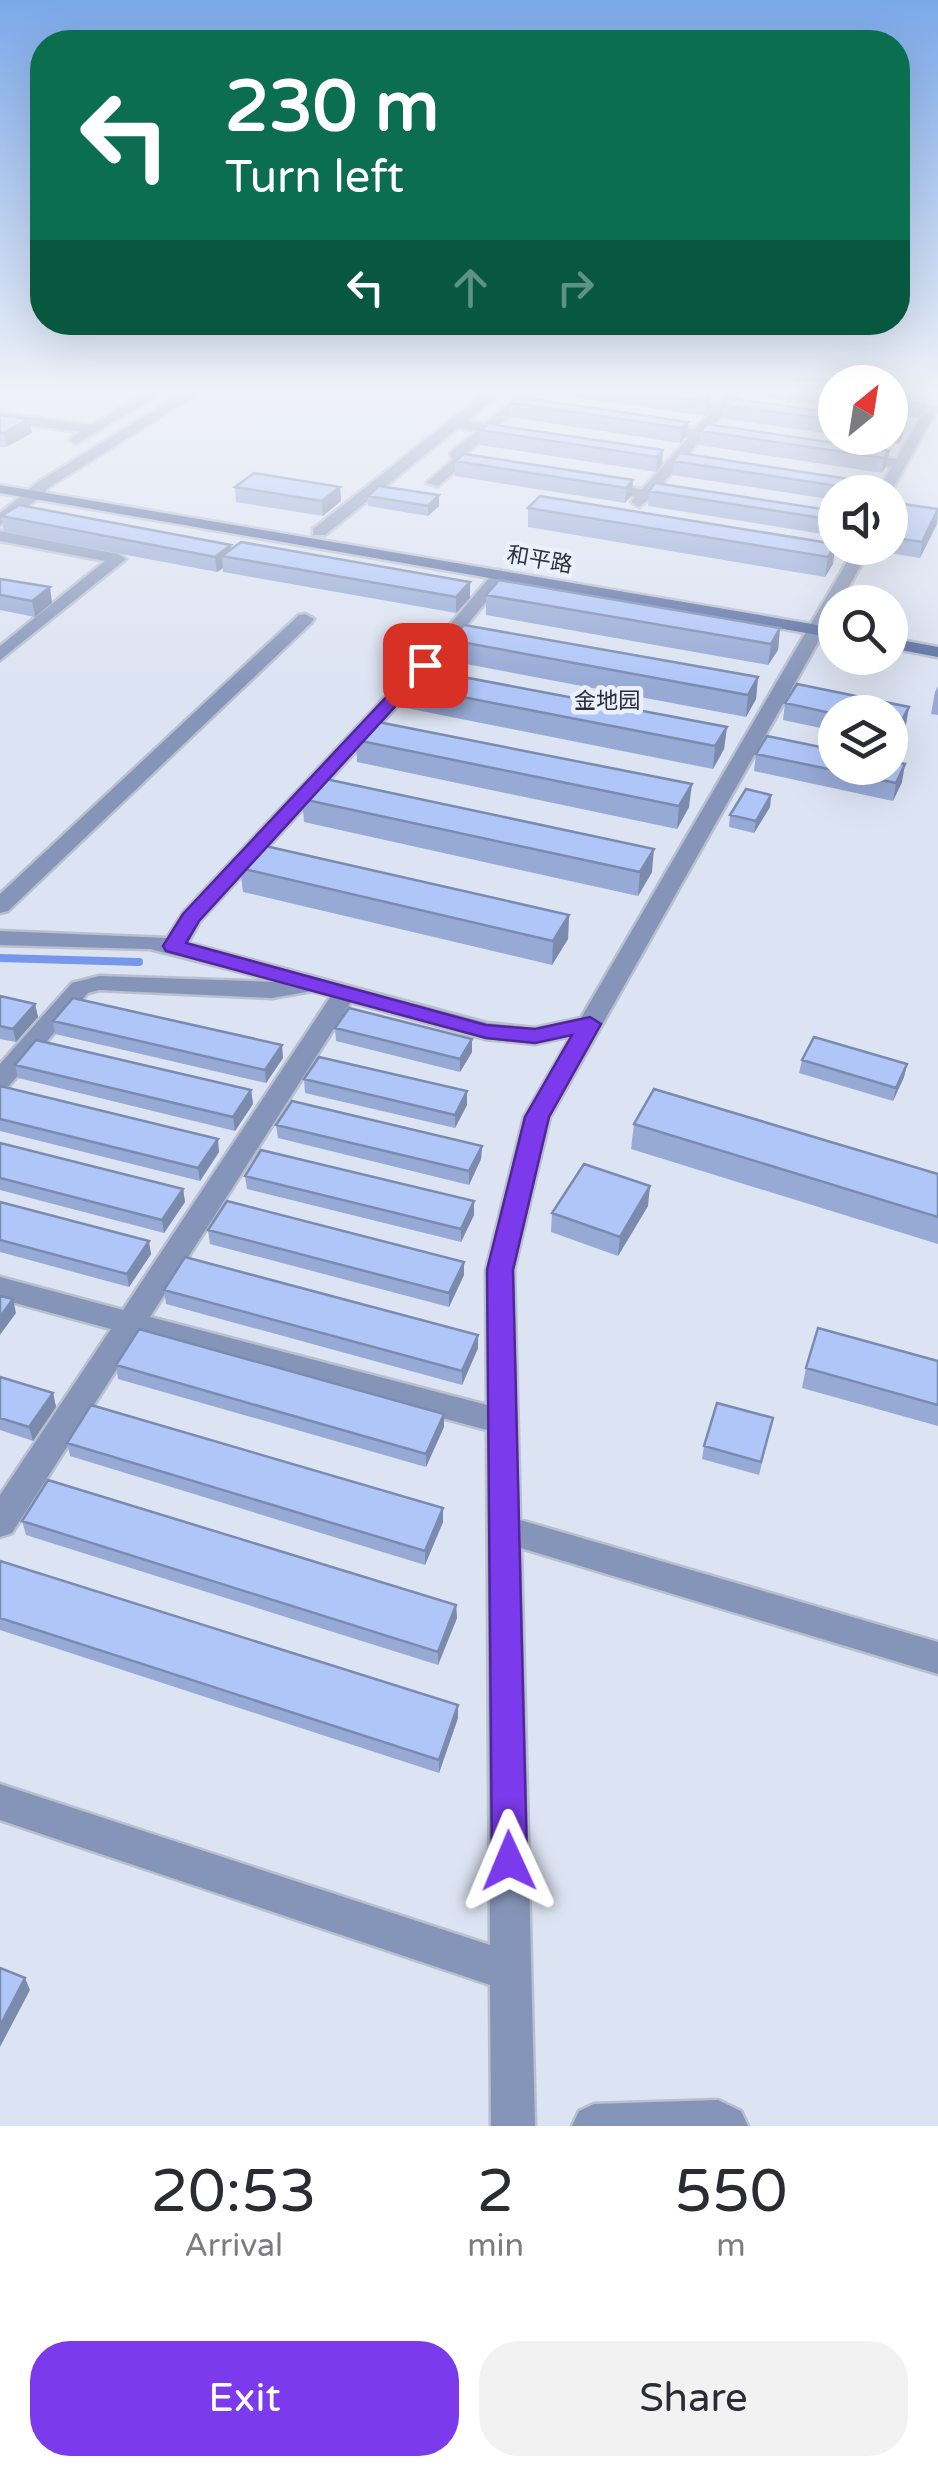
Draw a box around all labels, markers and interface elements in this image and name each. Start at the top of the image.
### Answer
text: 230 m [225,66,439,150]
icon: left [60,70,190,200]
text: Turn left [225,151,404,205]
icon: left [338,260,393,315]
icon: ahead [443,260,498,315]
icon: right [548,260,603,315]
north arrow [818,365,908,455]
map controls [818,365,908,785]
button: sound [818,475,908,565]
street label: 和平路 [505,541,575,579]
button: search [818,585,908,675]
pin [383,623,468,708]
icon: arrive [398,638,453,693]
district label: 金地园 [574,688,640,714]
button: layers [818,695,908,785]
position arrow [457,1809,561,1913]
text: 20:53 [150,2156,317,2228]
text: 2 [477,2156,514,2228]
text: 550 [674,2156,788,2228]
text: Arrival [184,2227,283,2265]
text: min [467,2227,524,2265]
text: m [716,2227,746,2265]
button: Exit [30,2341,459,2456]
button: Share [479,2341,908,2456]

